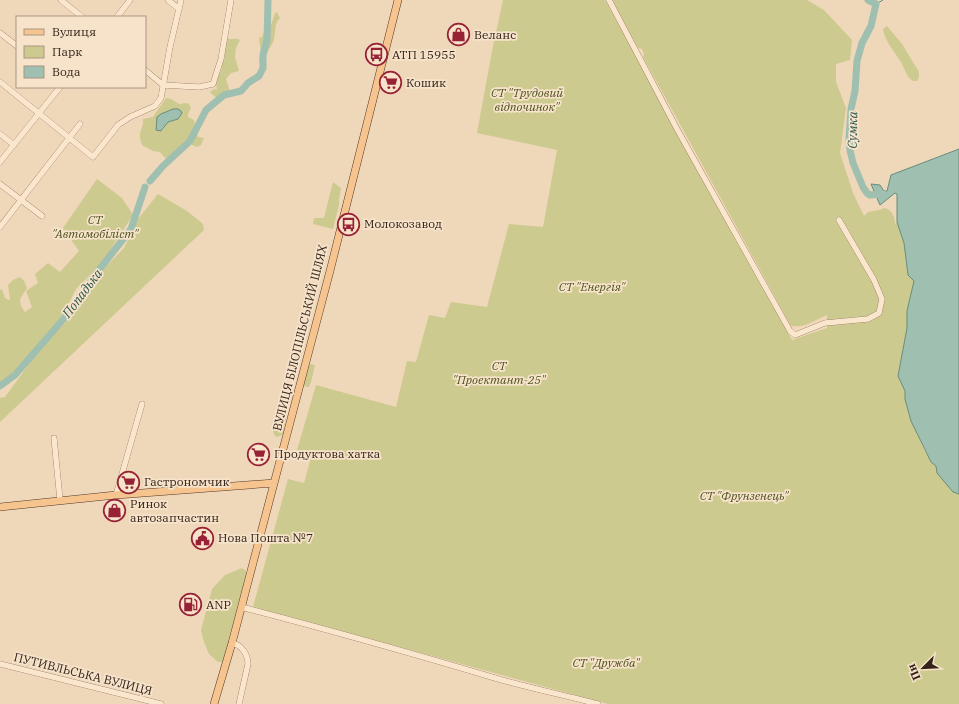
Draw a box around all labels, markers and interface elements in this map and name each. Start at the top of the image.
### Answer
legend [16,16,146,88]
shop icon: Веланс [445,22,471,48]
text: Вулиця [52,24,96,39]
place label: Веланс [474,27,516,42]
bus stop icon: АТП 15955 [363,42,389,68]
text: Парк [52,44,82,59]
place label: АТП 15955 [392,47,456,62]
text: Вода [52,64,81,79]
supermarket icon: Кошик [378,70,404,96]
place label: Кошик [406,75,446,90]
park label: СТ "Трудовий відпочинок" [491,85,563,114]
water label: Сумка [844,111,861,149]
bus stop icon: Молокозавод [335,211,361,237]
park label: СТ "Автомобіліст" [52,212,140,241]
place label: Молокозавод [364,216,442,231]
street label: ВУЛИЦЯ БІЛОПІЛЬСЬКИЙ ШЛЯХ [269,243,330,433]
water label: Попадька [58,265,106,322]
park label: СТ "Енергія" [559,279,626,294]
park label: СТ "Проектант-25" [452,358,547,387]
supermarket icon: Продуктова хатка [246,441,272,467]
place label: Продуктова хатка [274,446,381,461]
supermarket icon: Гастрономчик [115,469,141,495]
place label: Гастрономчик [144,474,230,489]
park label: СТ "Фрунзенець" [700,488,790,503]
place label: Ринок автозапчастин [130,496,219,525]
shop icon: Ринок автозапчастин [102,498,128,524]
public building icon: Нова Пошта №7 [190,525,216,551]
place label: Нова Пошта №7 [218,530,313,545]
fuel station icon: ANP [177,592,203,618]
place label: ANP [206,597,231,612]
north arrow [903,648,943,688]
street label: ПУТИВЛЬСЬКА ВУЛИЦЯ [12,649,154,698]
park label: СТ "Дружба" [572,655,641,670]
text: Пн [904,661,924,682]

